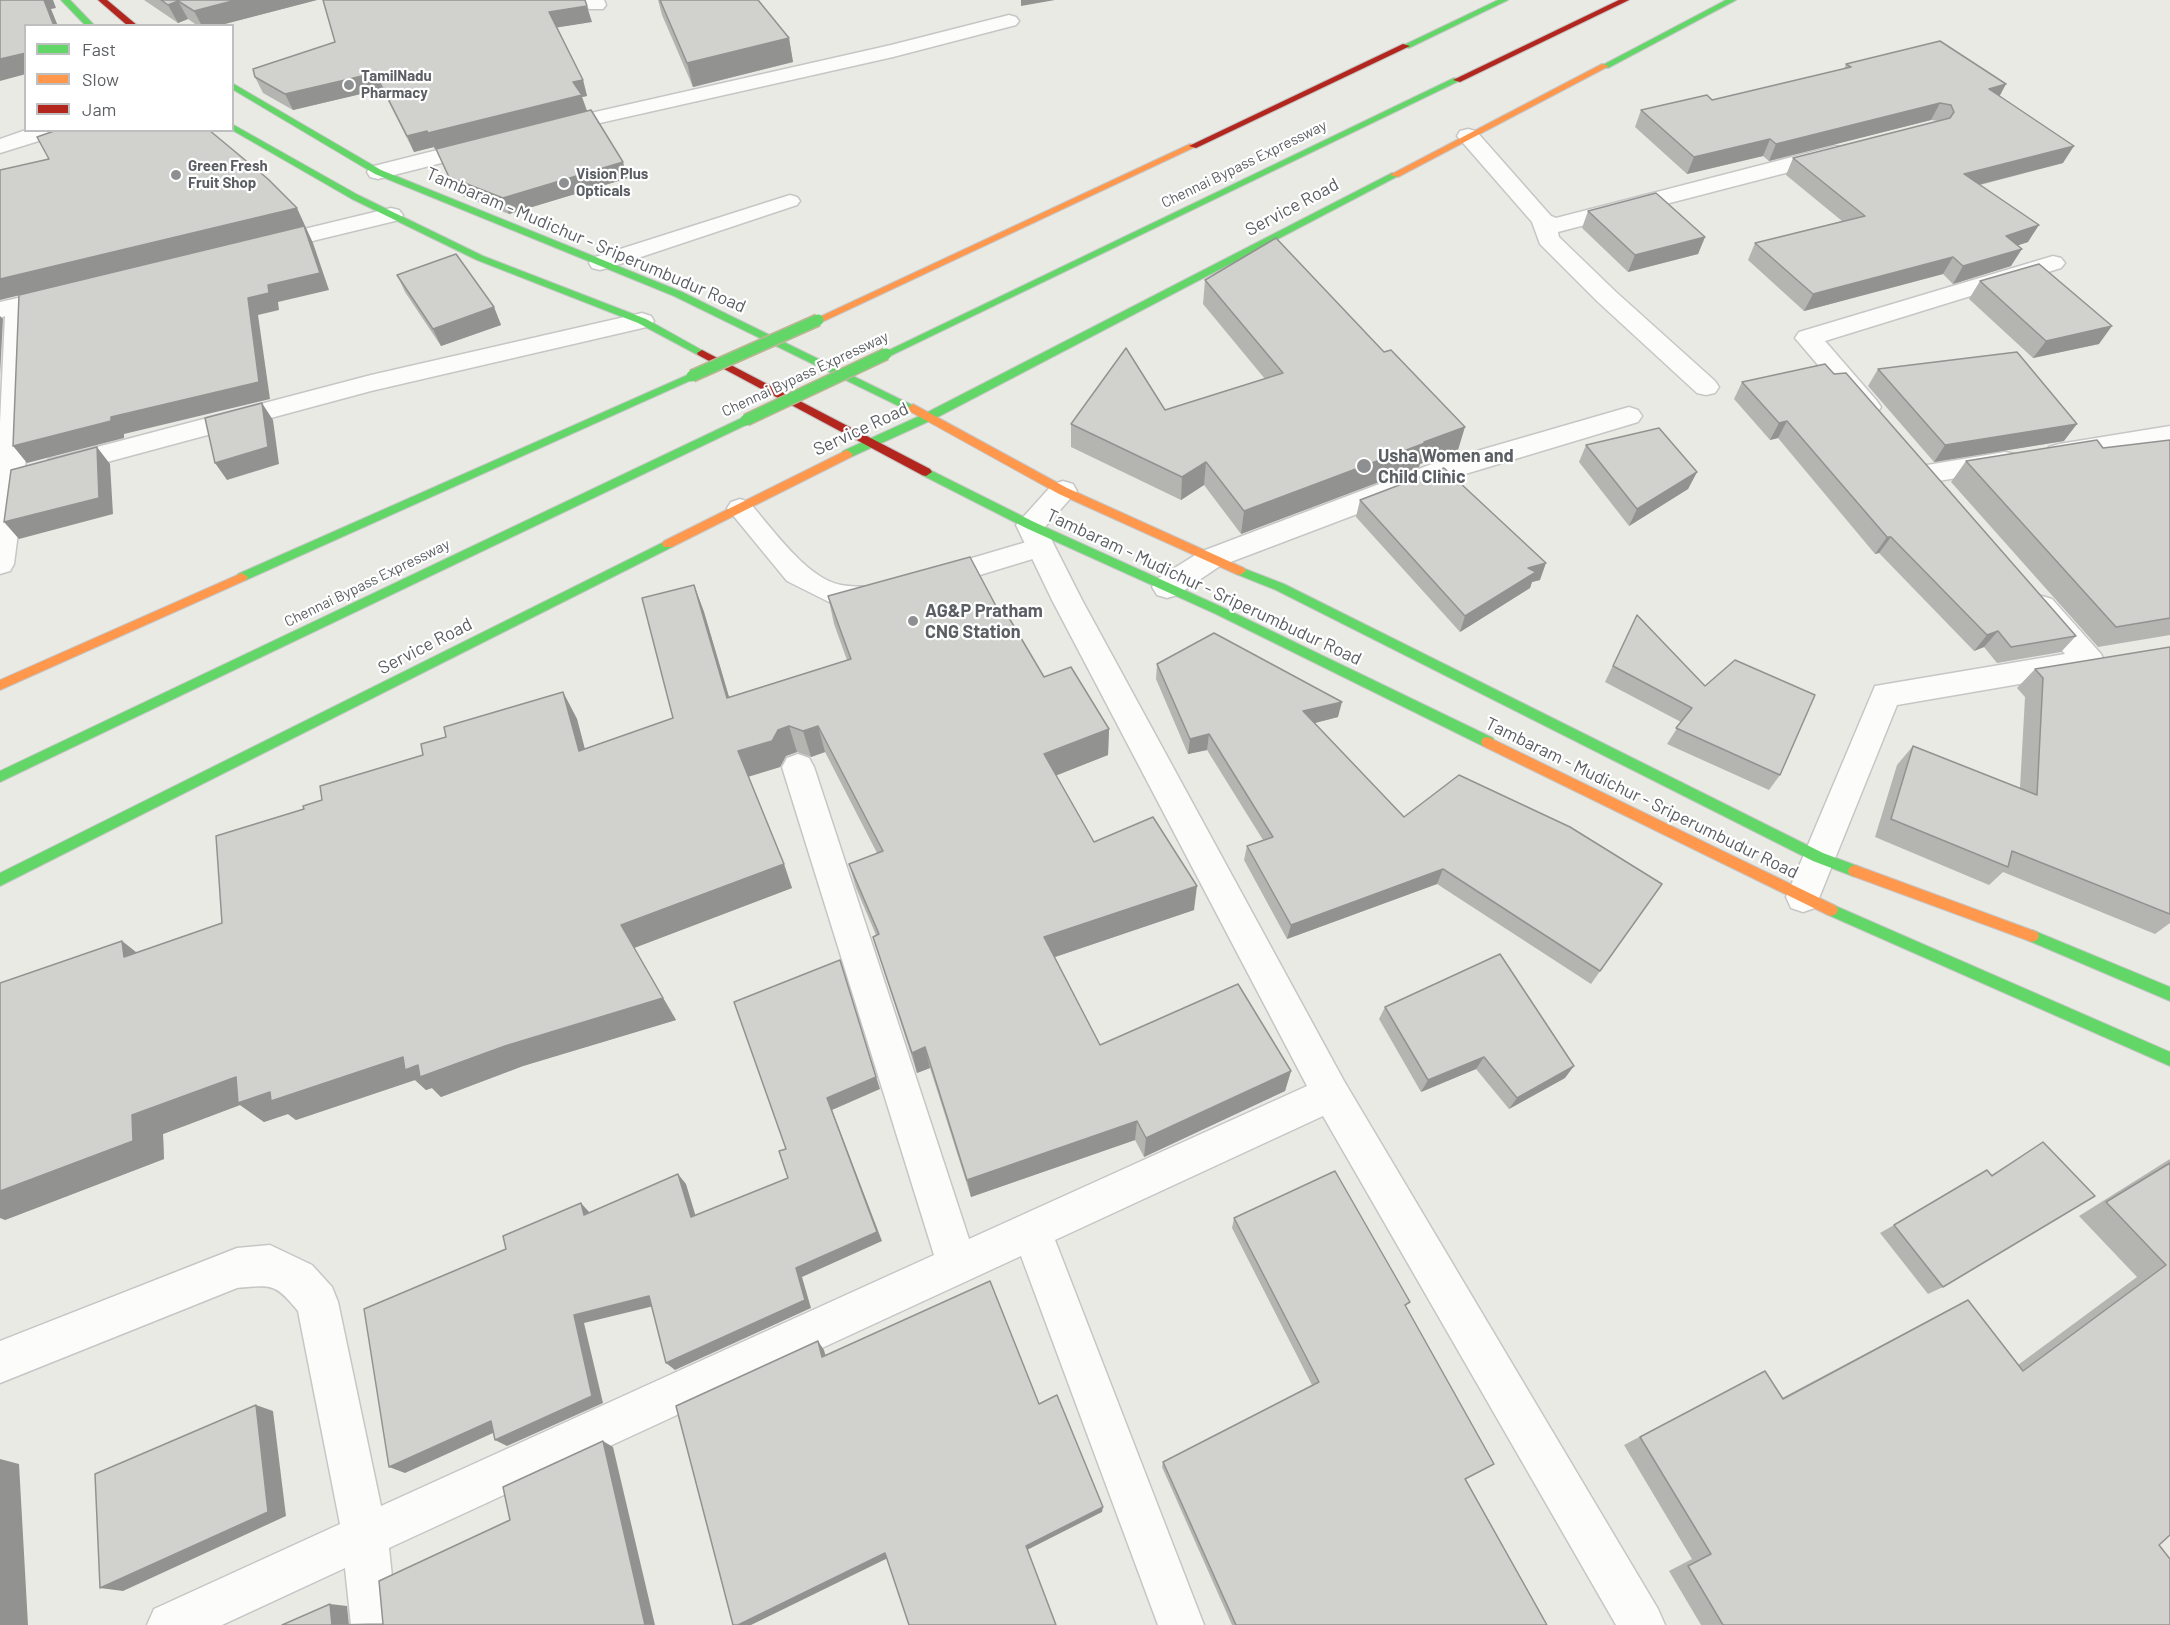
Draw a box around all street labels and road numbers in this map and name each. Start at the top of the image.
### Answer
street label: Chennai Bypass Expressway [1158,116,1330,212]
street label: Tambaram - Mudichur - Sriperumbudur Road [423,163,749,317]
street label: Service Road [1242,173,1342,241]
street label: Chennai Bypass Expressway [719,327,891,421]
street label: Service Road [810,398,912,460]
street label: Tambaram - Mudichur - Sriperumbudur Road [1043,504,1365,670]
street label: Chennai Bypass Expressway [281,535,453,631]
street label: Service Road [374,613,476,679]
street label: Tambaram - Mudichur - Sriperumbudur Road [1482,713,1802,883]

